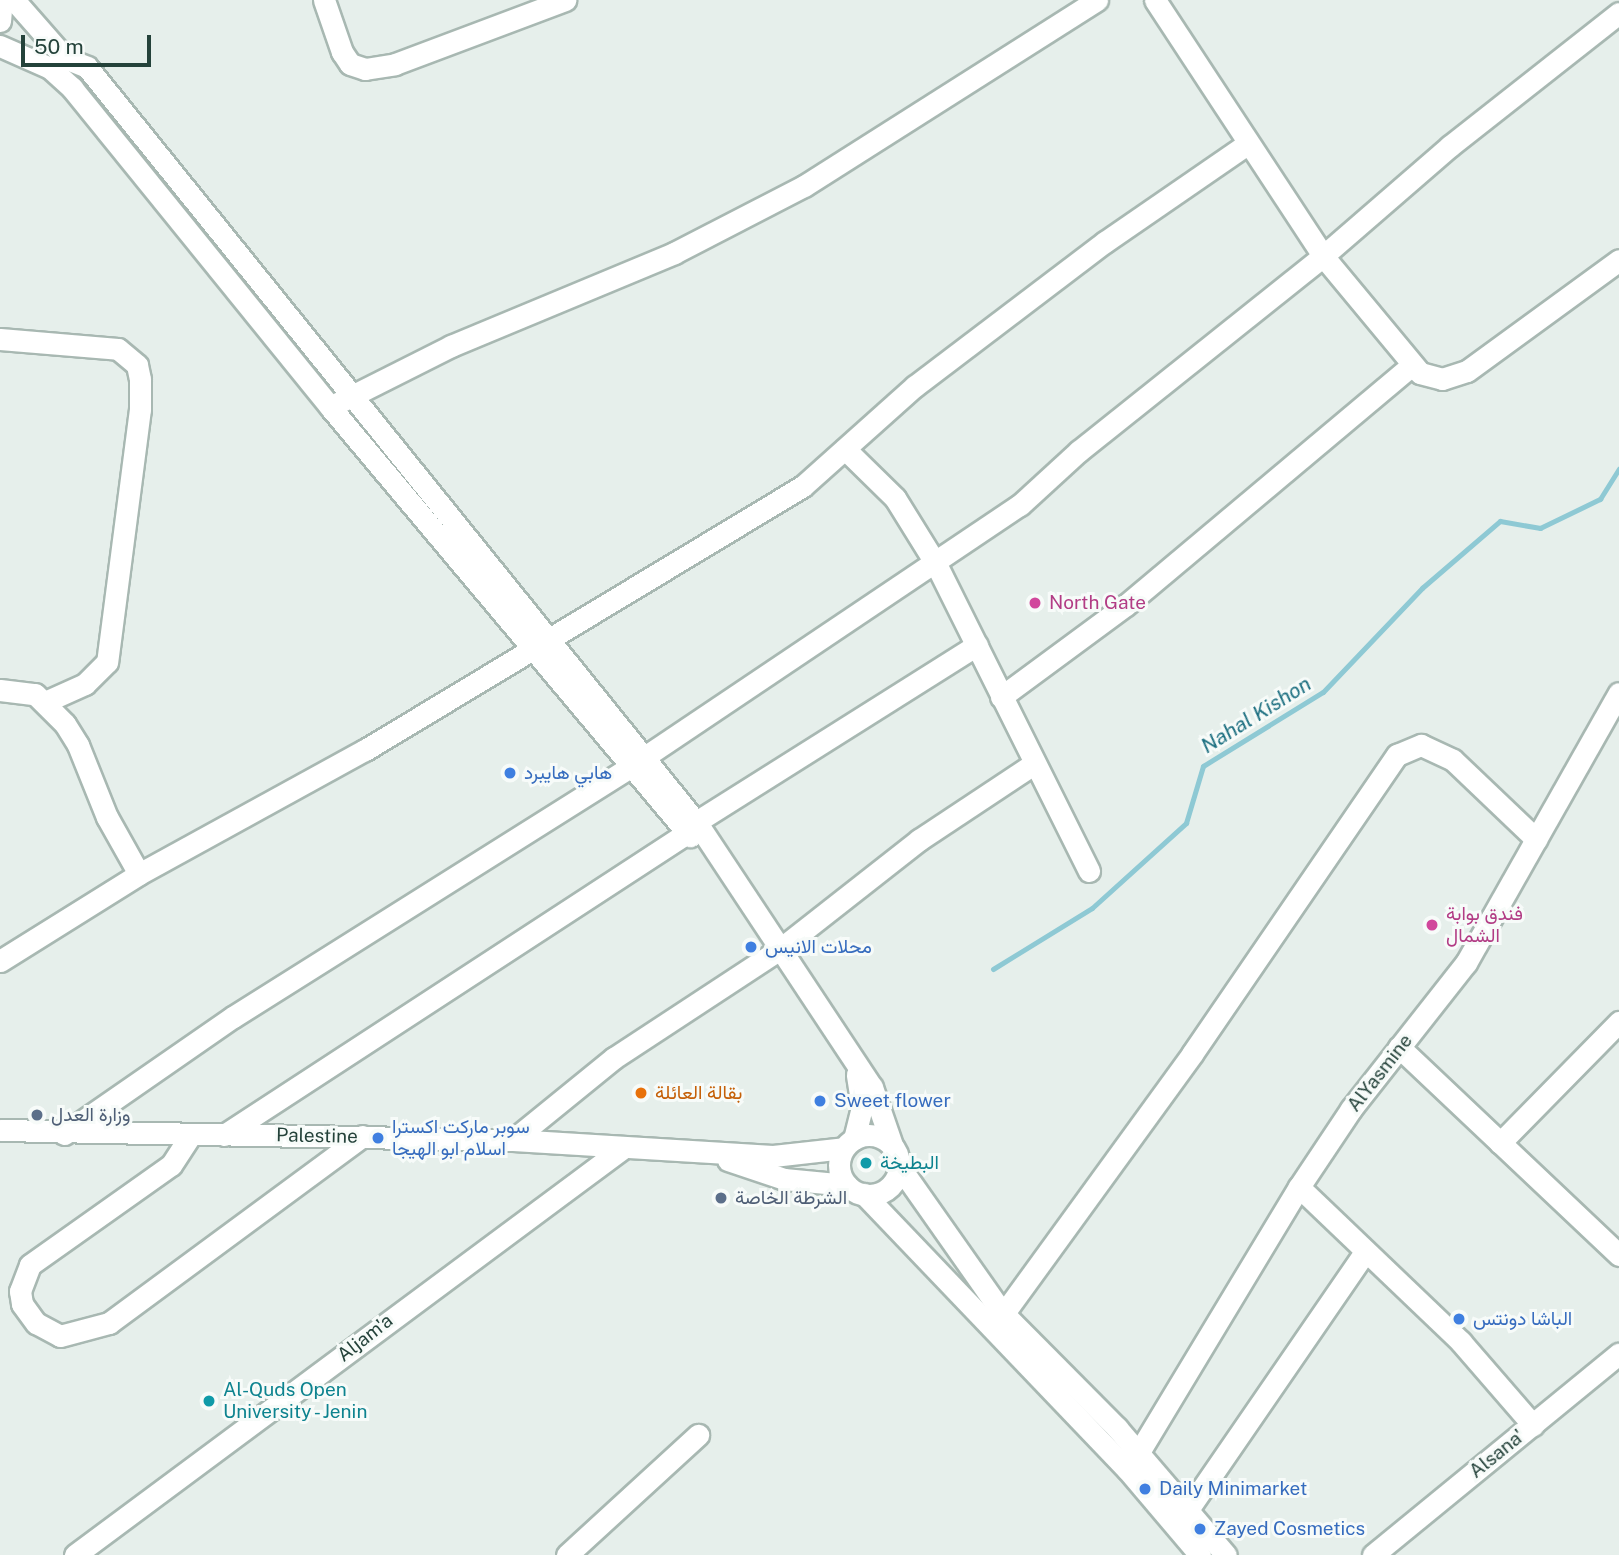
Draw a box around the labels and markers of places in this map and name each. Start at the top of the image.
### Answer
place label: North Gate [1049,592,1146,614]
marker: North Gate [1027,595,1043,611]
place label: هابي هايبرد [524,762,612,784]
marker: هابي هايبرد [502,765,518,781]
place label: فندق بوابة الشمال [1446,903,1523,947]
marker: فندق بوابة الشمال [1424,917,1440,933]
place label: محلات الانيس [765,936,872,958]
marker: محلات الانيس [743,939,759,955]
place label: بقالة العائلة [655,1082,742,1104]
marker: بقالة العائلة [633,1085,649,1101]
place label: Sweet flower [834,1090,951,1112]
marker: Sweet flower [812,1093,828,1109]
place label: وزارة العدل [51,1104,131,1126]
marker: وزارة العدل [29,1107,45,1123]
place label: سوبر ماركت اكسترا اسلام ابو الهيجا [392,1116,530,1160]
marker: سوبر ماركت اكسترا اسلام ابو الهيجا [370,1130,386,1146]
place label: البطيخة [880,1152,939,1174]
marker: البطيخة [858,1155,874,1171]
place label: الشرطة الخاصة [735,1187,847,1209]
marker: الشرطة الخاصة [713,1190,729,1206]
place label: الباشا دونتس [1473,1308,1572,1330]
marker: الباشا دونتس [1451,1311,1467,1327]
place label: Al-Quds Open University - Jenin [223,1379,373,1423]
marker: Al-Quds Open University - Jenin [201,1393,217,1409]
place label: Daily Minimarket [1159,1478,1307,1500]
marker: Daily Minimarket [1137,1481,1153,1497]
place label: Zayed Cosmetics [1214,1518,1365,1540]
marker: Zayed Cosmetics [1192,1521,1208,1537]

